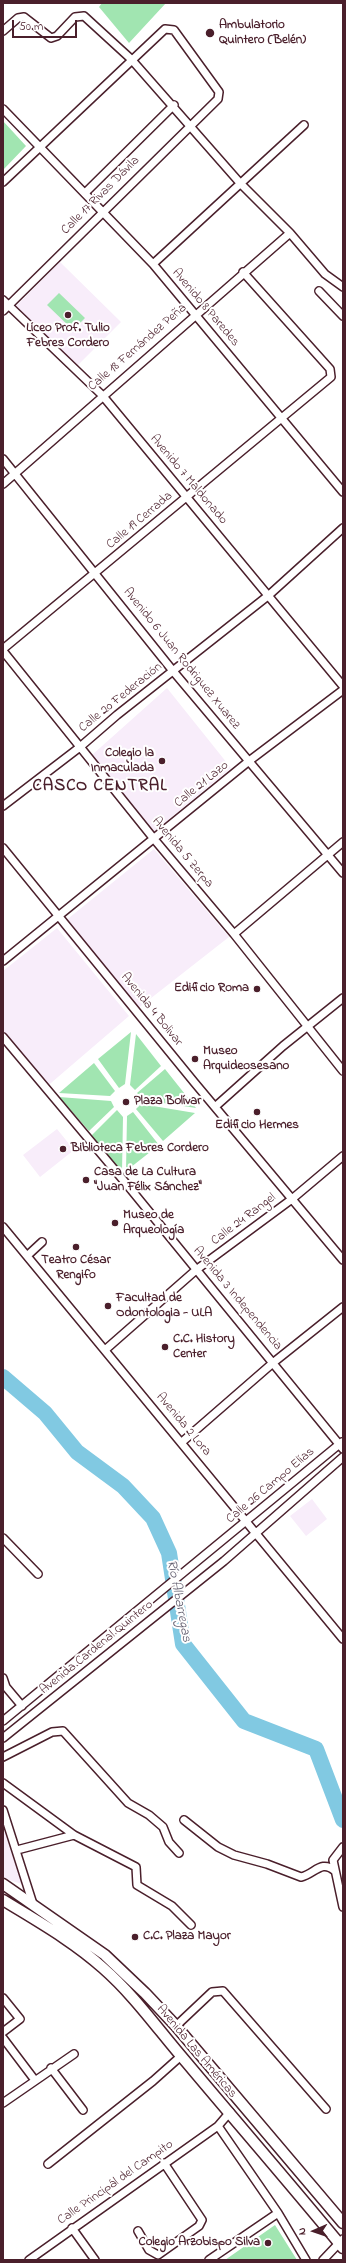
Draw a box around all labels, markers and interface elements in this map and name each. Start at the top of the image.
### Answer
scale bar [14,12,79,38]
text: 50 m [19,18,43,36]
place label: Ambulatorio Quintero (Belén) [219,18,306,49]
marker: Ambulatorio Quintero (Belén) [204,27,216,39]
street label: Calle 17 Rivas Dávila [59,154,143,238]
street label: Avenido 8 Paredes [168,266,242,350]
street label: Calle 18 Fernández Peña [86,301,190,395]
marker: Liceo Prof. Tulio Febres Cordero [63,310,73,320]
place label: Liceo Prof. Tulio Febres Cordero [26,321,110,352]
street label: Avenido 7 Maldonado [146,432,230,528]
street label: Calle 19 Cerrada [104,489,176,553]
street label: Avenido 6 Juan Rodriguez Xuarez [119,585,243,733]
street label: Calle 20 Federación [76,660,166,736]
place label: Colegio la Inmaculada [91,746,154,777]
marker: Colegio la Inmaculada [157,756,167,766]
street label: Calle 21 Lazo [172,758,232,812]
district label: CASCO CENTRAL [33,777,167,797]
street label: Avenida 5 Zerpa [148,814,216,892]
street label: Avenida 4 Bolivar [117,970,185,1050]
place label: Edificio Roma [174,981,249,997]
marker: Edificio Roma [252,984,262,994]
place label: Museo Arquideosesano [203,1044,289,1075]
marker: Museo Arquideosesano [190,1054,200,1064]
place label: Plaza Bolívar [134,1094,201,1110]
marker: Plaza Bolívar [121,1097,131,1107]
marker: Edificio Hermes [252,1107,262,1117]
place label: Edificio Hermes [215,1118,299,1134]
place label: Biblioteca Febres Cordero [71,1141,209,1157]
marker: Biblioteca Febres Cordero [58,1144,68,1154]
place label: Casa de La Cultura "Juan Félix Sánchez" [94,1165,202,1196]
marker: Casa de La Cultura "Juan Félix Sánchez" [81,1175,91,1185]
street label: Calle 24 Rangel [209,1191,279,1249]
place label: Museo de Arqueología [123,1208,184,1239]
marker: Museo de Arqueología [110,1218,120,1228]
marker: Teatro César Rengifo [71,1242,81,1252]
street label: Avenida 3 Independencia [189,1244,285,1354]
place label: Teatro César Rengifo [41,1253,111,1284]
place label: Facultad de Odontologia - ULA [116,1291,212,1322]
marker: Facultad de Odontologia - ULA [103,1301,113,1311]
place label: C.C. History Center [173,1332,235,1363]
marker: C.C. History Center [160,1342,170,1352]
street label: Avenida 2 Lora [152,1390,214,1460]
street label: Calle 26 Campo Elías [224,1445,318,1527]
water label: Río Albarregas [162,1559,194,1643]
street label: Avenida Cardenal Quintero [37,1597,157,1699]
place label: C.C. Plaza Mayor [143,1929,231,1945]
marker: C.C. Plaza Mayor [130,1932,140,1942]
street label: Avenida Las Américas [152,2002,240,2102]
street label: Calle Principál del Campito [55,2137,177,2229]
north arrow [294,2211,334,2251]
text: N [294,2227,310,2235]
place label: Colegio Arzobispo Silva [139,2235,260,2251]
marker: Colegio Arzobispo Silva [263,2238,273,2248]

